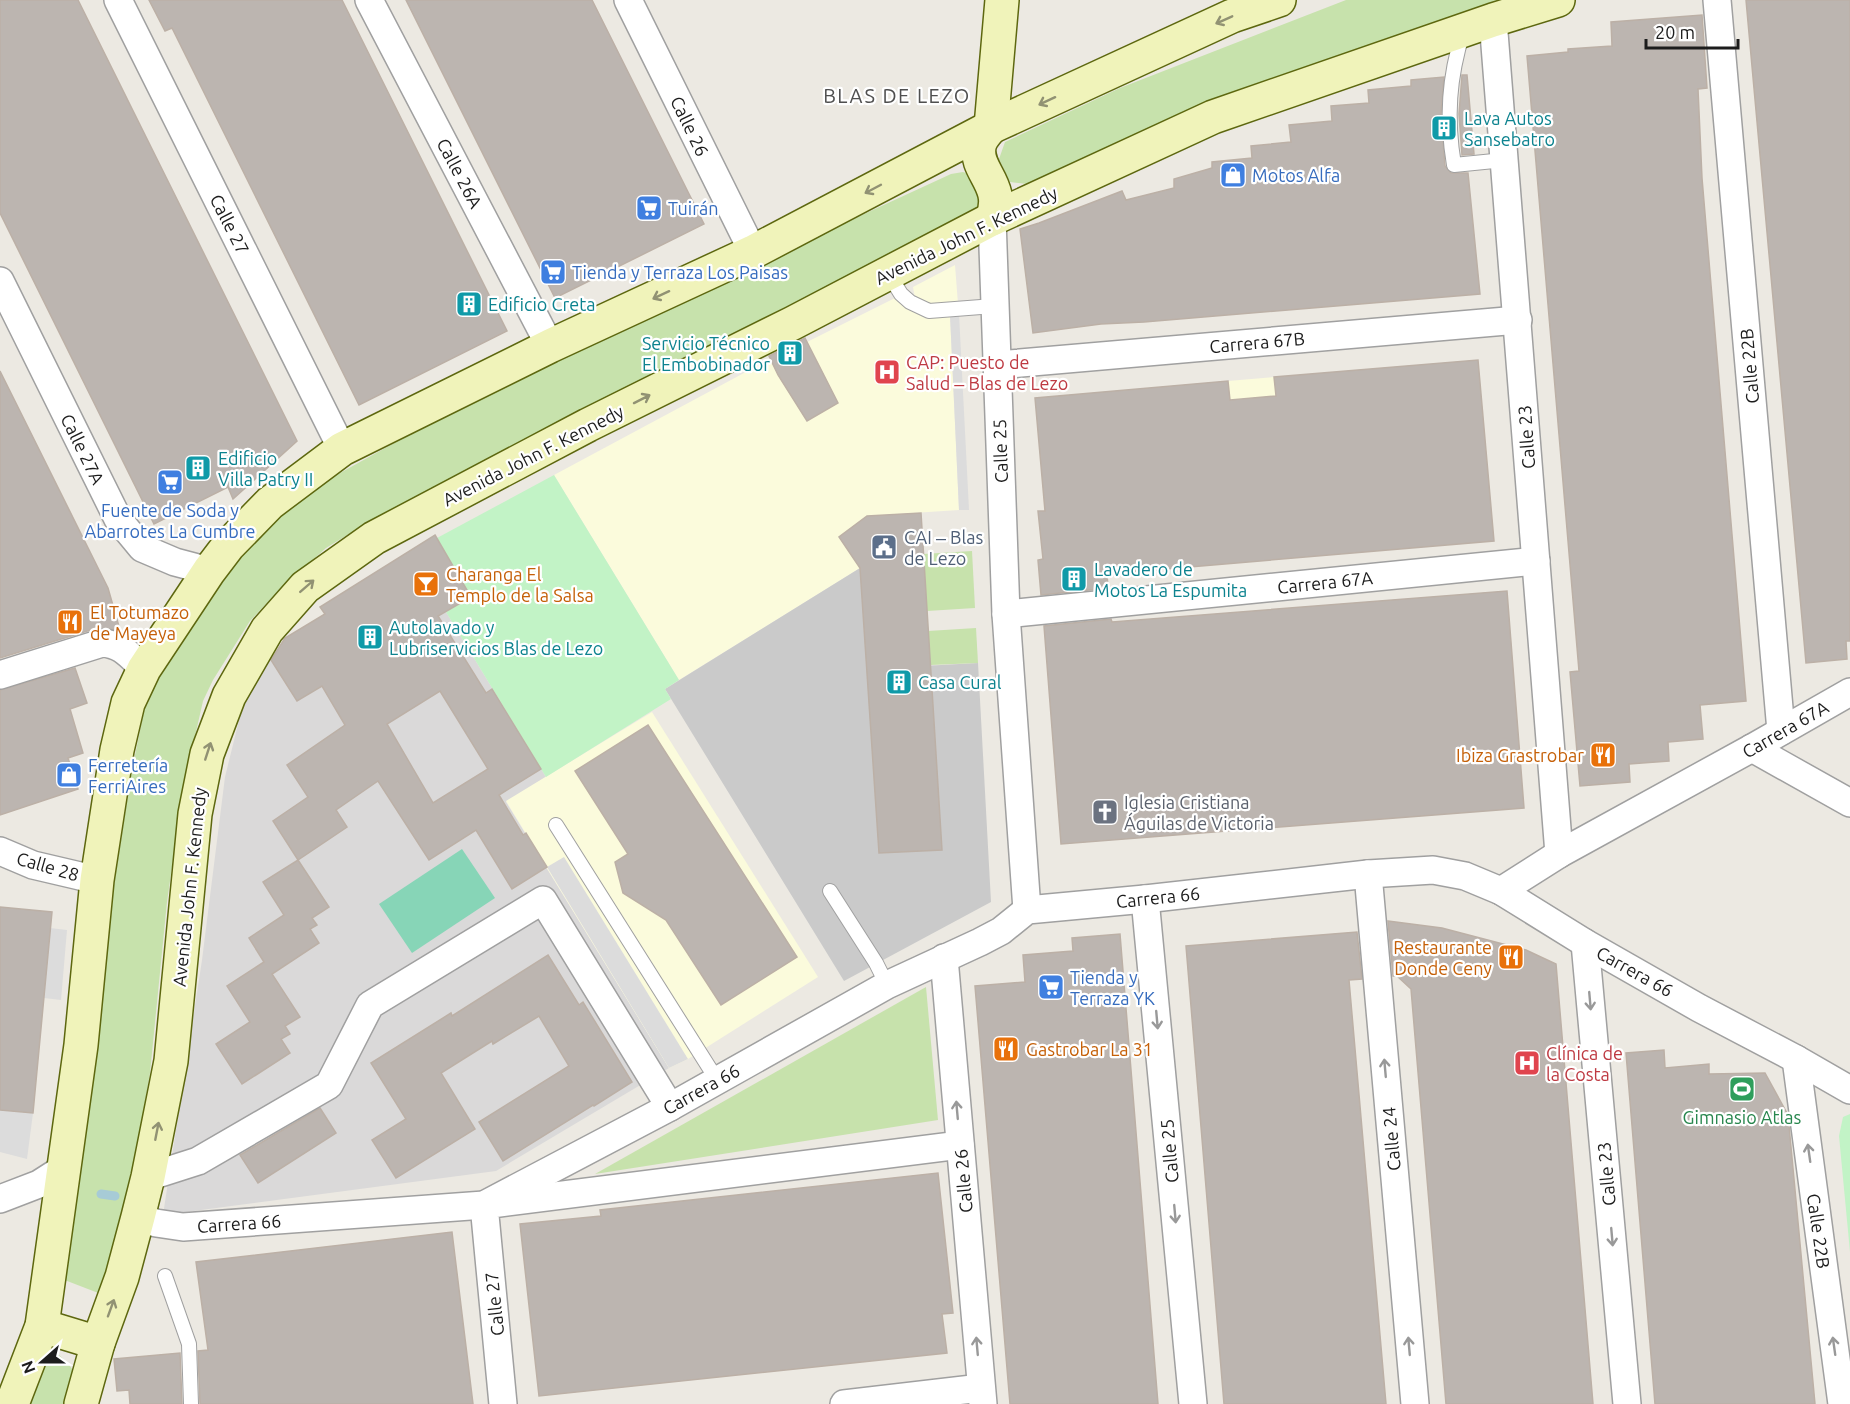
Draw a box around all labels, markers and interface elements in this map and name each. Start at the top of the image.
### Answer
scale bar [1646,12,1738,50]
one-way arrow [1216,15,1234,26]
text: 20 m [1655,22,1695,42]
district label: BLAS DE LEZO [823,84,971,107]
street label: Calle 26 [667,93,713,159]
one-way arrow [1039,96,1057,108]
place label: Lava Autos Sansebatro [1464,108,1555,149]
building icon: Lava Autos Sansebatro [1429,113,1459,143]
street label: Calle 26A [433,135,487,211]
shop icon: Motos Alfa [1218,160,1248,190]
place label: Motos Alfa [1252,165,1340,185]
street label: Avenida John F. Kennedy [872,182,1061,288]
one-way arrow [865,183,882,195]
street label: Calle 27 [207,191,253,257]
supermarket icon: Tuirán [634,193,664,223]
place label: Tuirán [668,198,719,218]
supermarket icon: Tienda y Terraza Los Paisas [538,257,568,287]
place label: Tienda y Terraza Los Paisas [572,262,788,282]
building icon: Edificio Creta [454,289,484,319]
one-way arrow [652,289,670,301]
place label: Edificio Creta [488,294,596,314]
street label: Carrera 67B [1208,328,1306,356]
street label: Calle 22B [1736,328,1762,404]
place label: Servicio Técnico El Embobinador [642,333,770,374]
building icon: Servicio Técnico El Embobinador [775,338,805,368]
place label: CAP: Puesto de Salud ‒ Blas de Lezo [906,352,1068,393]
hospital icon: CAP: Puesto de Salud ‒ Blas de Lezo [872,357,902,387]
one-way arrow [632,392,650,404]
street label: Avenida John F. Kennedy [439,401,627,509]
street label: Calle 23 [1514,404,1538,470]
street label: Calle 27A [57,411,109,488]
street label: Calle 25 [989,419,1011,483]
place label: Edificio Villa Patry II [218,448,313,489]
building icon: Edificio Villa Patry II [183,453,213,483]
supermarket icon: Fuente de Soda y Abarrotes La Cumbre [155,467,185,497]
place label: Fuente de Soda y Abarrotes La Cumbre [84,500,256,541]
place label: CAI ‒ Blas de Lezo [904,527,983,568]
public building icon: CAI ‒ Blas de Lezo [869,532,899,562]
place label: Lavadero de Motos La Espumita [1094,559,1247,600]
place label: Charanga El Templo de la Salsa [446,564,594,605]
building icon: Lavadero de Motos La Espumita [1059,564,1089,594]
street label: Carrera 67A [1276,567,1374,597]
bar icon: Charanga El Templo de la Salsa [411,569,441,599]
one-way arrow [299,580,315,594]
place label: El Totumazo de Mayeya [90,602,189,643]
restaurant icon: El Totumazo de Mayeya [55,607,85,637]
place label: Autolavado y Lubriservicios Blas de Lezo [389,617,603,658]
building icon: Autolavado y Lubriservicios Blas de Lezo [355,622,385,652]
building icon: Casa Cural [884,667,914,697]
place label: Casa Cural [918,672,1002,692]
street label: Carrera 67A [1738,696,1832,762]
restaurant icon: Ibiza Grastrobar [1588,740,1618,770]
one-way arrow [203,742,214,761]
place label: Ibiza Grastrobar [1456,745,1584,765]
place label: Ferretería FerriAires [88,755,168,796]
shop icon: Ferretería FerriAires [54,760,84,790]
street label: Avenida John F. Kennedy [169,786,209,988]
place label: Iglesia Cristiana Águilas de Victoria [1124,792,1274,833]
church icon: Iglesia Cristiana Águilas de Victoria [1090,797,1120,827]
street label: Calle 28 [14,848,82,884]
street label: Carrera 66 [1115,883,1201,911]
place label: Restaurante Donde Ceny [1393,937,1492,978]
restaurant icon: Restaurante Donde Ceny [1496,942,1526,972]
street label: Carrera 66 [1593,942,1677,1000]
place label: Tienda y Terraza YK [1070,967,1155,1008]
supermarket icon: Tienda y Terraza YK [1036,972,1066,1002]
one-way arrow [1585,991,1596,1011]
one-way arrow [1152,1009,1163,1029]
restaurant icon: Gastrobar La 31 [991,1034,1021,1064]
place label: Gastrobar La 31 [1026,1039,1153,1059]
place label: Clínica de la Costa [1546,1043,1623,1084]
hospital icon: Clínica de la Costa [1512,1048,1542,1078]
one-way arrow [1379,1058,1390,1078]
street label: Carrera 66 [659,1060,743,1118]
sports icon: Gimnasio Atlas [1727,1074,1757,1104]
one-way arrow [951,1100,962,1120]
street label: Calle 24 [1378,1106,1404,1172]
place label: Gimnasio Atlas [1683,1107,1802,1127]
street label: Calle 25 [1156,1118,1182,1184]
one-way arrow [152,1122,163,1142]
street label: Calle 23 [1593,1141,1619,1207]
one-way arrow [1803,1143,1814,1163]
street label: Calle 26 [950,1148,976,1214]
street label: Calle 22B [1804,1192,1834,1270]
one-way arrow [1170,1204,1181,1223]
street label: Carrera 66 [196,1210,282,1236]
one-way arrow [1607,1227,1618,1247]
street label: Calle 27 [481,1271,507,1337]
one-way arrow [106,1299,117,1318]
north arrow [12,1332,72,1392]
one-way arrow [972,1336,983,1356]
one-way arrow [1404,1336,1415,1356]
one-way arrow [1829,1337,1840,1356]
text: N [17,1359,39,1376]

